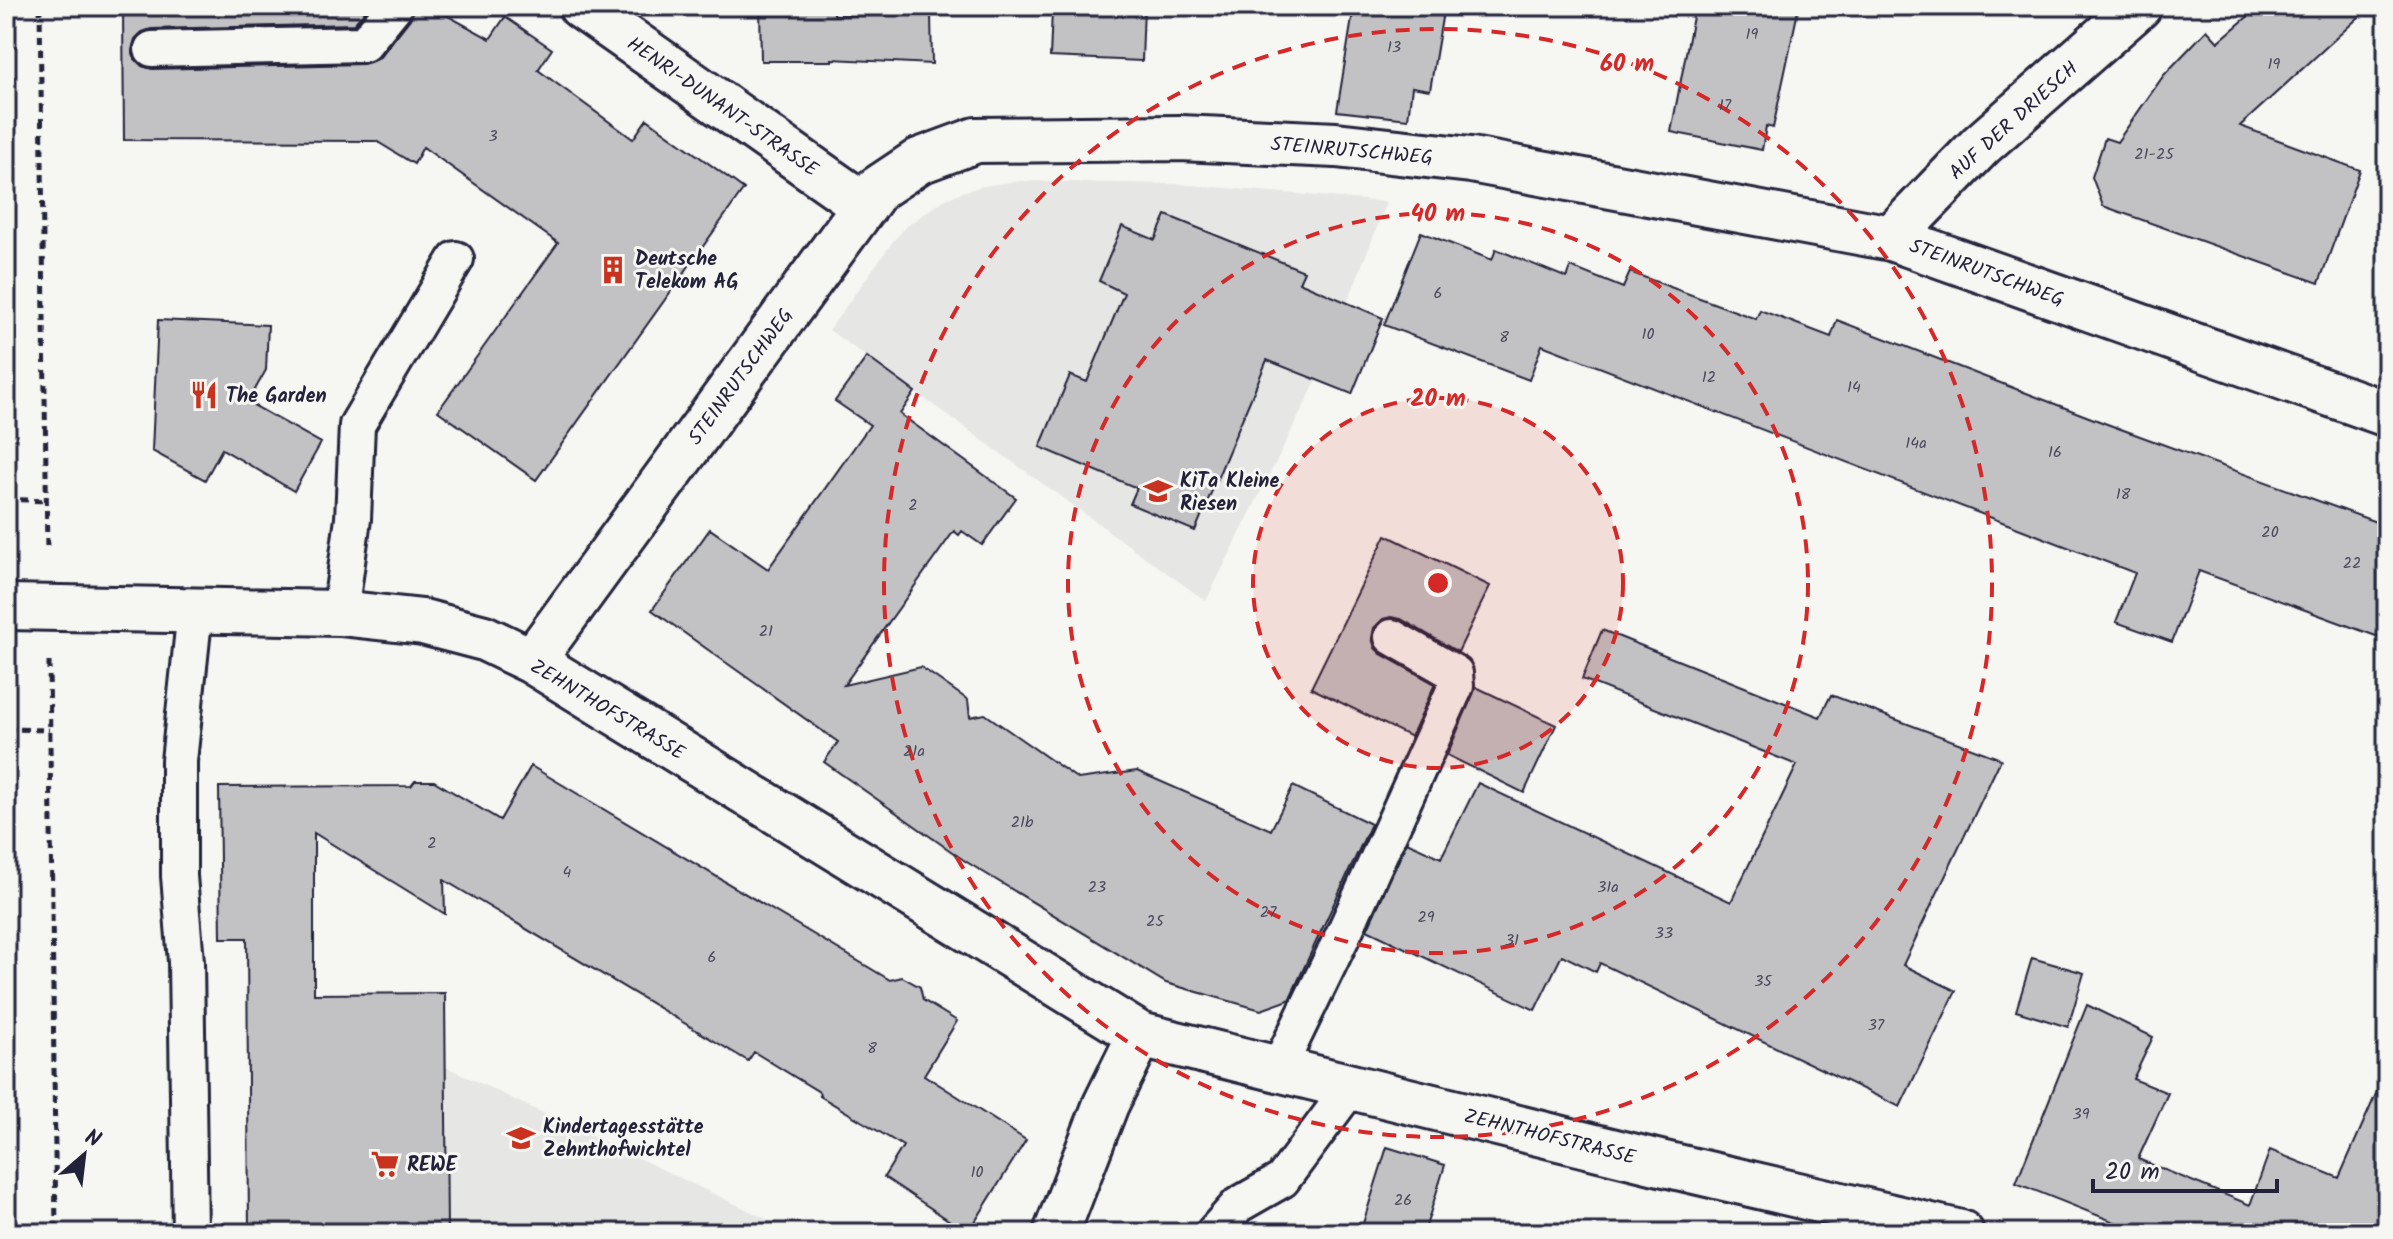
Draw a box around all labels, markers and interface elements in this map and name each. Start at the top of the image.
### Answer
house number: 19 [1746,22,1759,47]
street label: HENRI-DUNANT-STRASSE [619,29,825,187]
house number: 13 [1387,35,1401,60]
text: 60 m [1600,45,1654,84]
house number: 19 [2268,52,2281,77]
street label: AUF DER DRIESCH [1942,54,2086,189]
house number: 17 [1719,93,1732,118]
house number: 3 [488,124,498,149]
street label: STEINRUTSCHWEG [1269,129,1434,175]
house number: 21-25 [2134,142,2175,167]
text: 40 m [1411,195,1465,234]
street label: STEINRUTSCHWEG [1904,231,2068,317]
place label: Deutsche Telekom AG [635,244,738,299]
building icon: Deutsche Telekom AG [598,255,628,285]
house number: 6 [1434,281,1442,306]
street label: STEINRUTSCHWEG [681,302,802,452]
house number: 10 [1641,322,1655,347]
house number: 8 [1499,325,1509,350]
house number: 12 [1702,365,1716,390]
house number: 14 [1847,375,1861,400]
restaurant icon: The Garden [189,380,219,410]
text: 20 m [1410,380,1466,419]
place label: The Garden [226,381,327,413]
house number: 14a [1905,431,1927,456]
house number: 16 [2048,440,2062,465]
place label: KiTa Kleine Riesen [1180,466,1279,521]
school or university icon: KiTa Kleine Riesen [1143,476,1173,506]
house number: 18 [2116,482,2131,507]
house number: 2 [908,493,918,518]
house number: 20 [2261,520,2279,545]
house number: 22 [2343,551,2361,576]
centre of rings [1424,569,1452,597]
house number: 21 [759,619,773,644]
street label: ZEHNTHOFSTRASSE [523,652,692,770]
house number: 21a [903,739,925,764]
house number: 21b [1011,810,1034,835]
house number: 2 [427,831,437,856]
house number: 4 [563,860,572,885]
house number: 23 [1088,875,1106,900]
house number: 31a [1597,875,1619,900]
house number: 27 [1260,900,1277,925]
house number: 29 [1417,905,1435,930]
house number: 25 [1146,909,1165,934]
house number: 33 [1655,921,1673,946]
house number: 31 [1505,928,1519,953]
house number: 6 [708,945,716,970]
house number: 35 [1754,969,1773,994]
house number: 37 [1868,1013,1885,1038]
house number: 8 [867,1036,877,1061]
street label: ZEHNTHOFSTRASSE [1460,1101,1640,1175]
house number: 39 [2073,1102,2090,1127]
place label: Kindertagesstätte Zehnthofwichtel [543,1112,704,1167]
north arrow [44,1115,124,1195]
text: N [78,1121,107,1158]
school or university icon: Kindertagesstätte Zehnthofwichtel [506,1123,536,1153]
scale bar [2093,1143,2277,1193]
supermarket icon: REWE [370,1149,400,1179]
place label: REWE [407,1150,458,1182]
text: 20 m [2105,1153,2160,1192]
house number: 10 [970,1160,984,1185]
house number: 26 [1394,1188,1412,1213]

